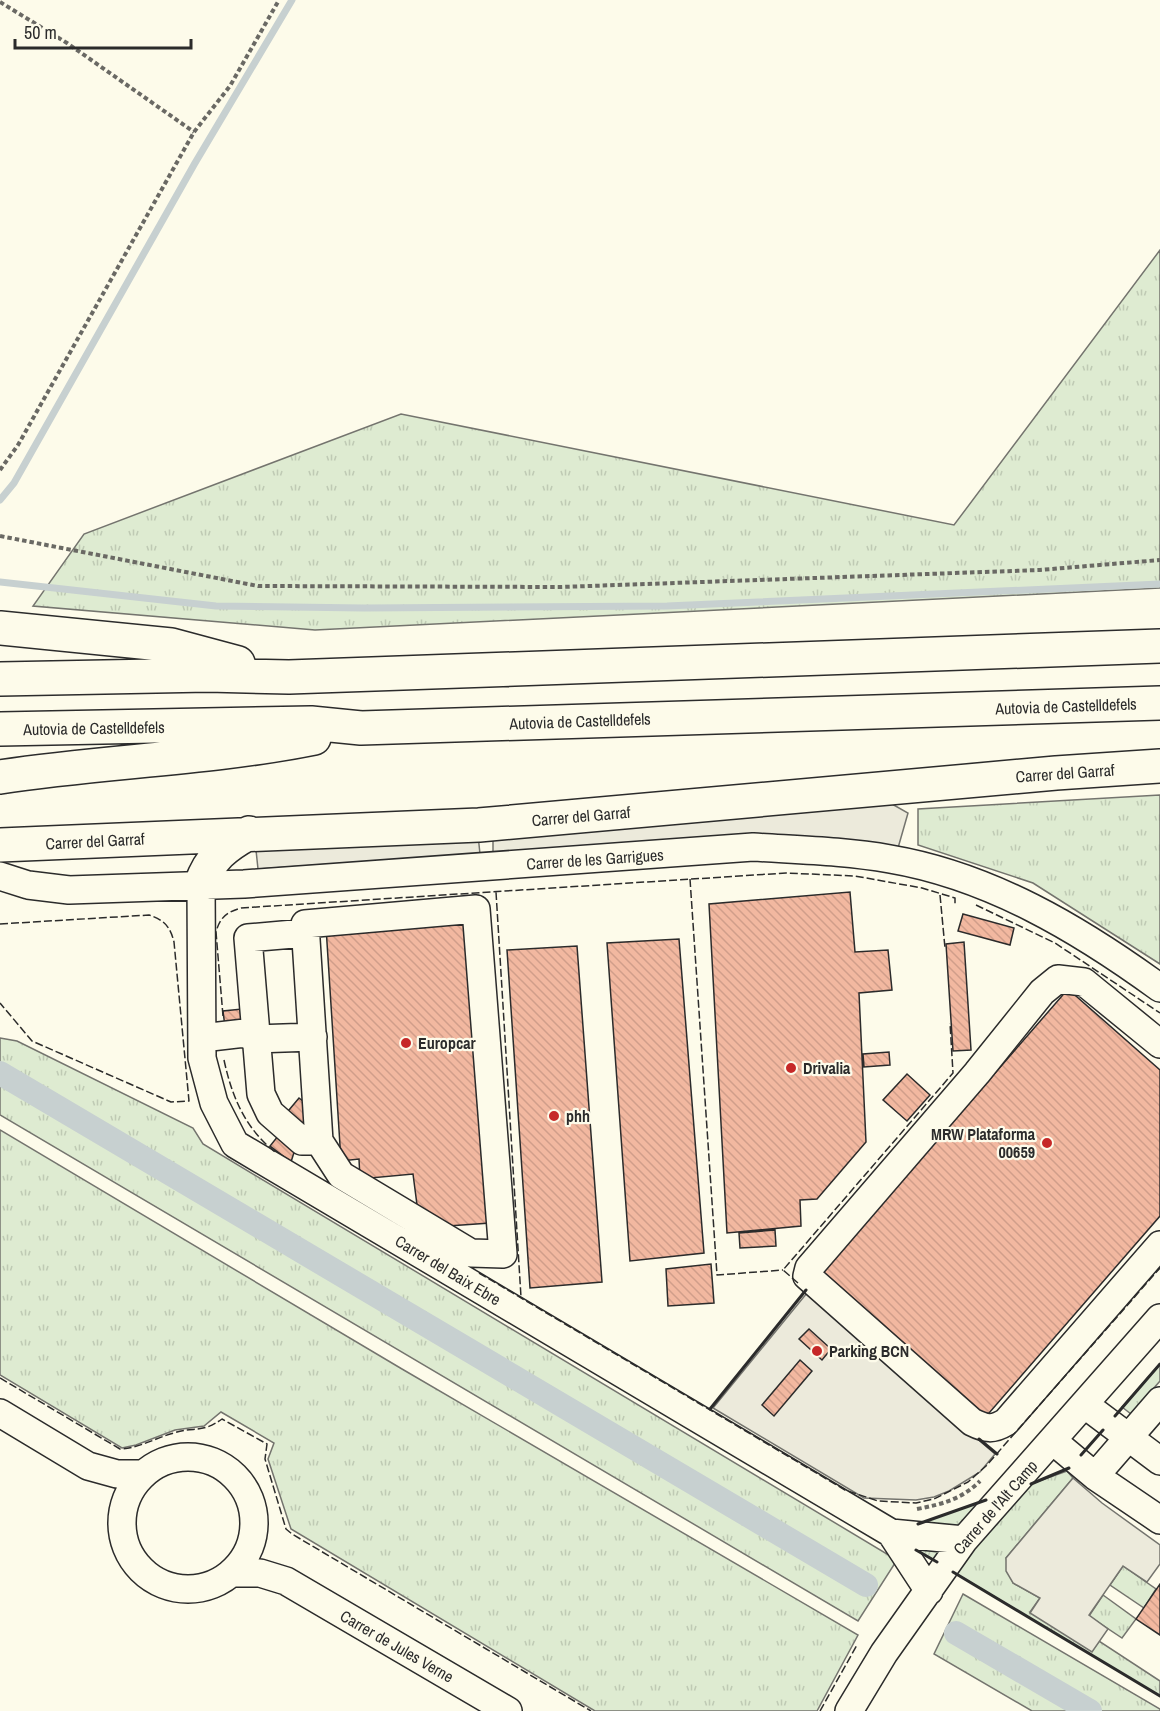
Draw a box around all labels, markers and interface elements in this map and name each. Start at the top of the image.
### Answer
scale bar [15,12,190,50]
text: 50 m [24,20,57,45]
street label: Autovia de Castelldefels [994,693,1137,719]
street label: Autovia de Castelldefels [508,708,651,734]
street label: Autovia de Castelldefels [22,716,165,740]
street label: Carrer del Garraf [1015,759,1116,787]
street label: Carrer del Garraf [531,801,632,831]
street label: Carrer del Garraf [45,827,145,855]
street label: Carrer de les Garrigues [525,843,665,875]
place label: Europcar [418,1032,476,1054]
marker: Europcar [399,1036,413,1050]
place label: Drivalia [803,1057,851,1079]
marker: Drivalia [784,1061,798,1075]
place label: phh [566,1105,590,1127]
marker: phh [547,1109,561,1123]
place label: MRW Plataforma 00659 [931,1123,1036,1163]
marker: MRW Plataforma 00659 [1040,1136,1054,1150]
street label: Carrer del Baix Ebre [391,1230,505,1310]
place label: Parking BCN [829,1340,909,1362]
marker: Parking BCN [810,1344,824,1358]
street label: Carrer de l'Alt Camp [948,1455,1042,1559]
street label: Carrer de Jules Verne [336,1605,458,1687]

